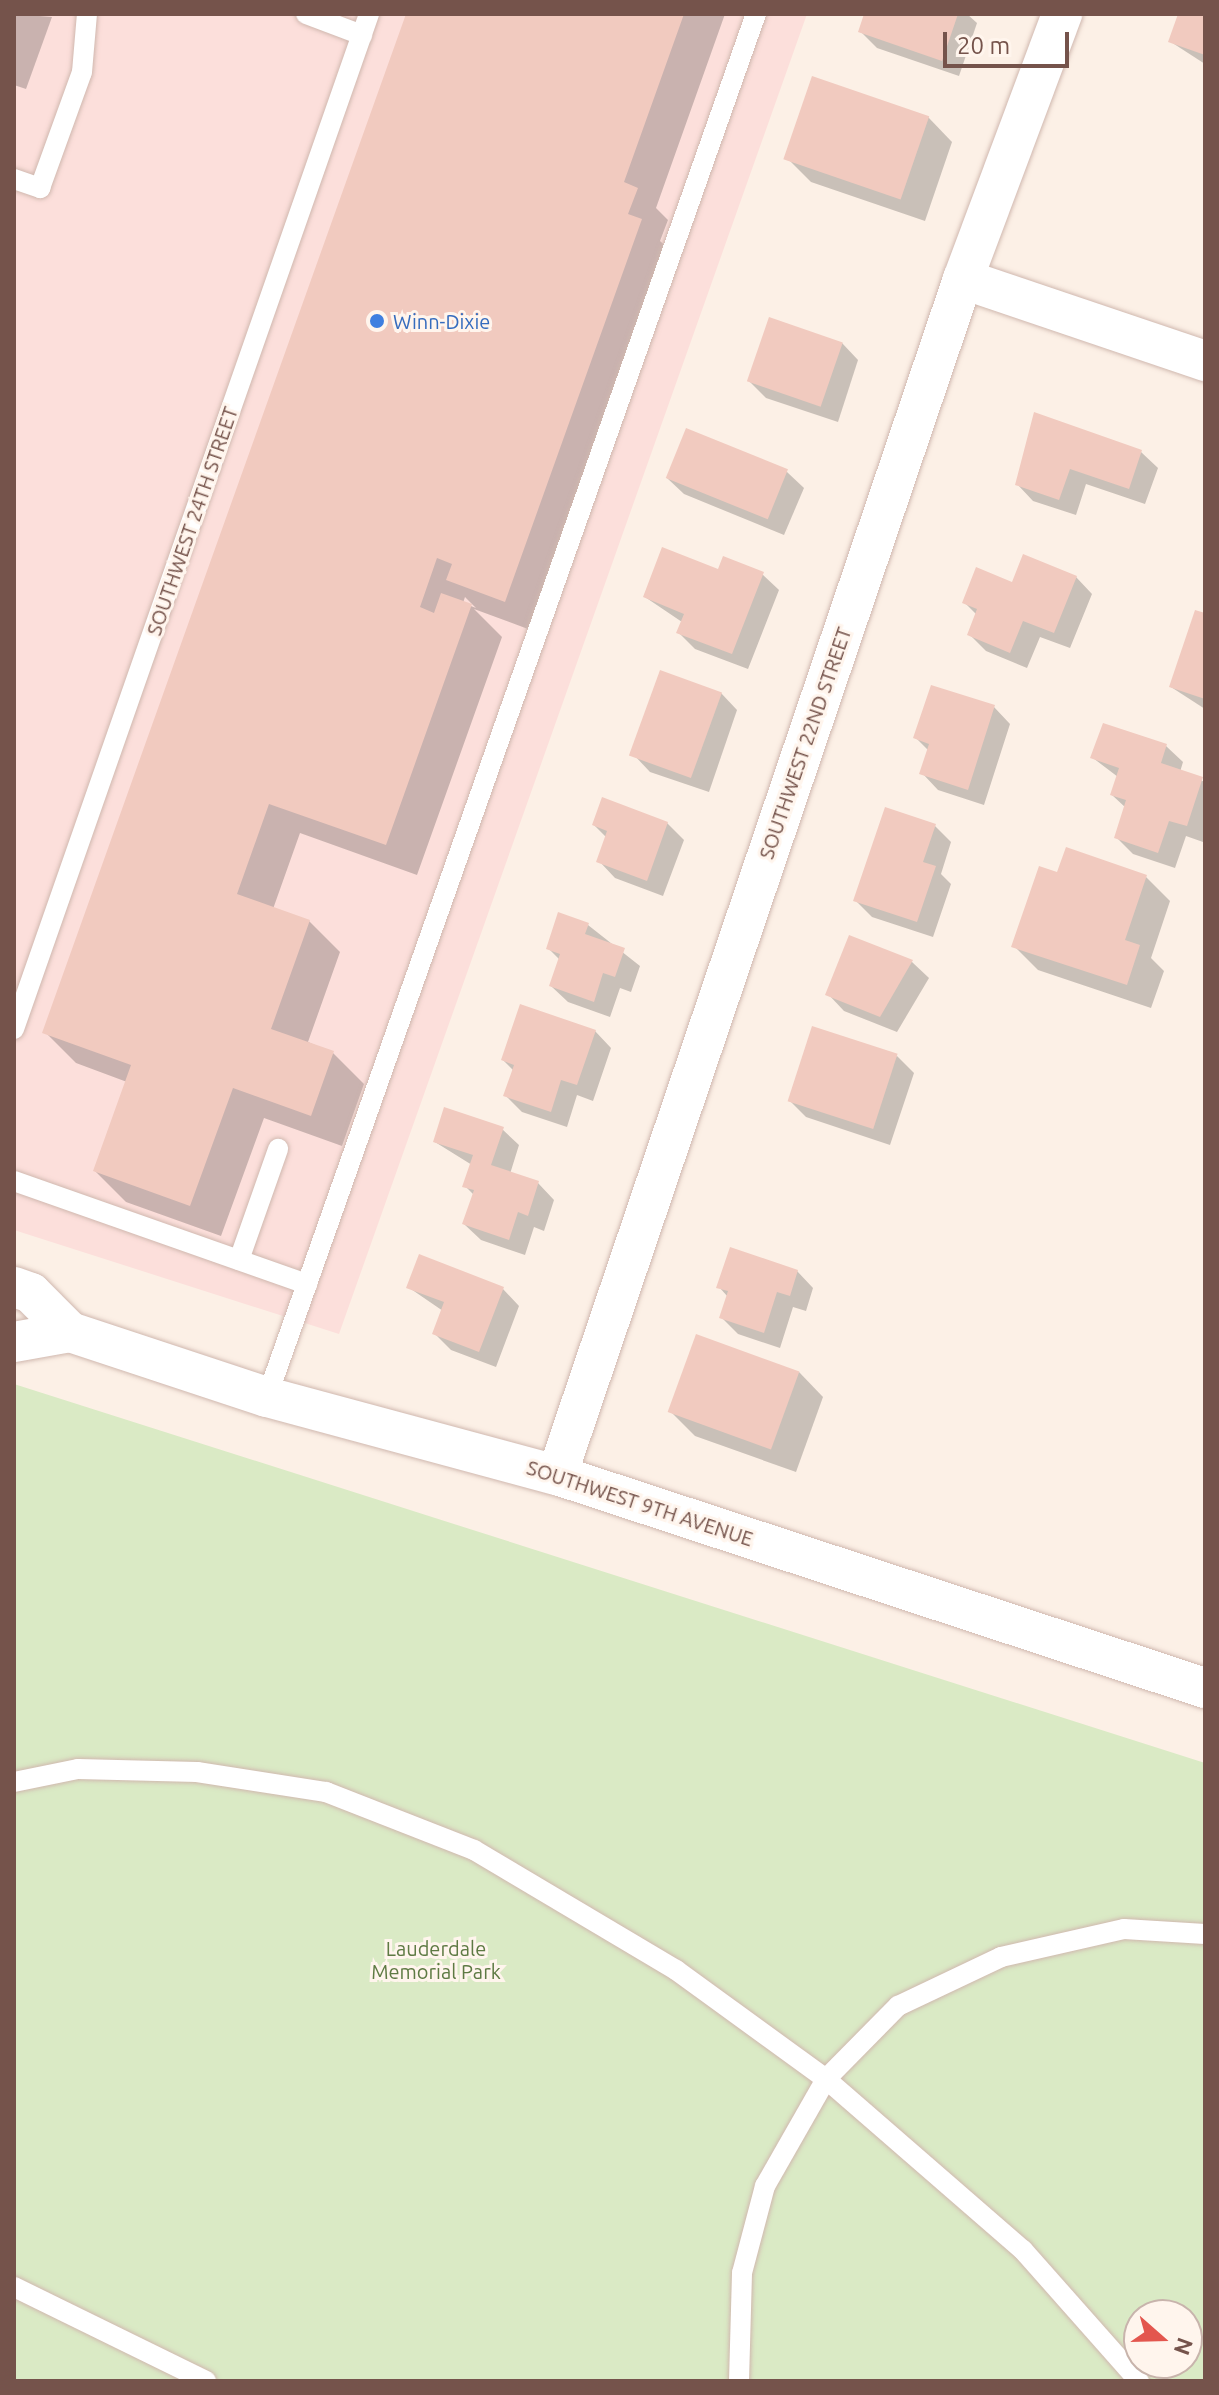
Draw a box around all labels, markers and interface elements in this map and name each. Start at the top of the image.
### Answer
scale bar [947,16,1073,66]
text: 20 m [957,32,1010,59]
place label: Winn-Dixie [393,309,490,333]
marker: Winn-Dixie [368,312,386,330]
street label: SOUTHWEST 24TH STREET [142,403,242,639]
street label: SOUTHWEST 22ND STREET [754,624,856,862]
street label: SOUTHWEST 9TH AVENUE [524,1455,756,1551]
park label: Lauderdale Memorial Park [371,1937,501,1984]
north arrow [1123,2299,1203,2379]
text: N [1170,2335,1199,2359]

